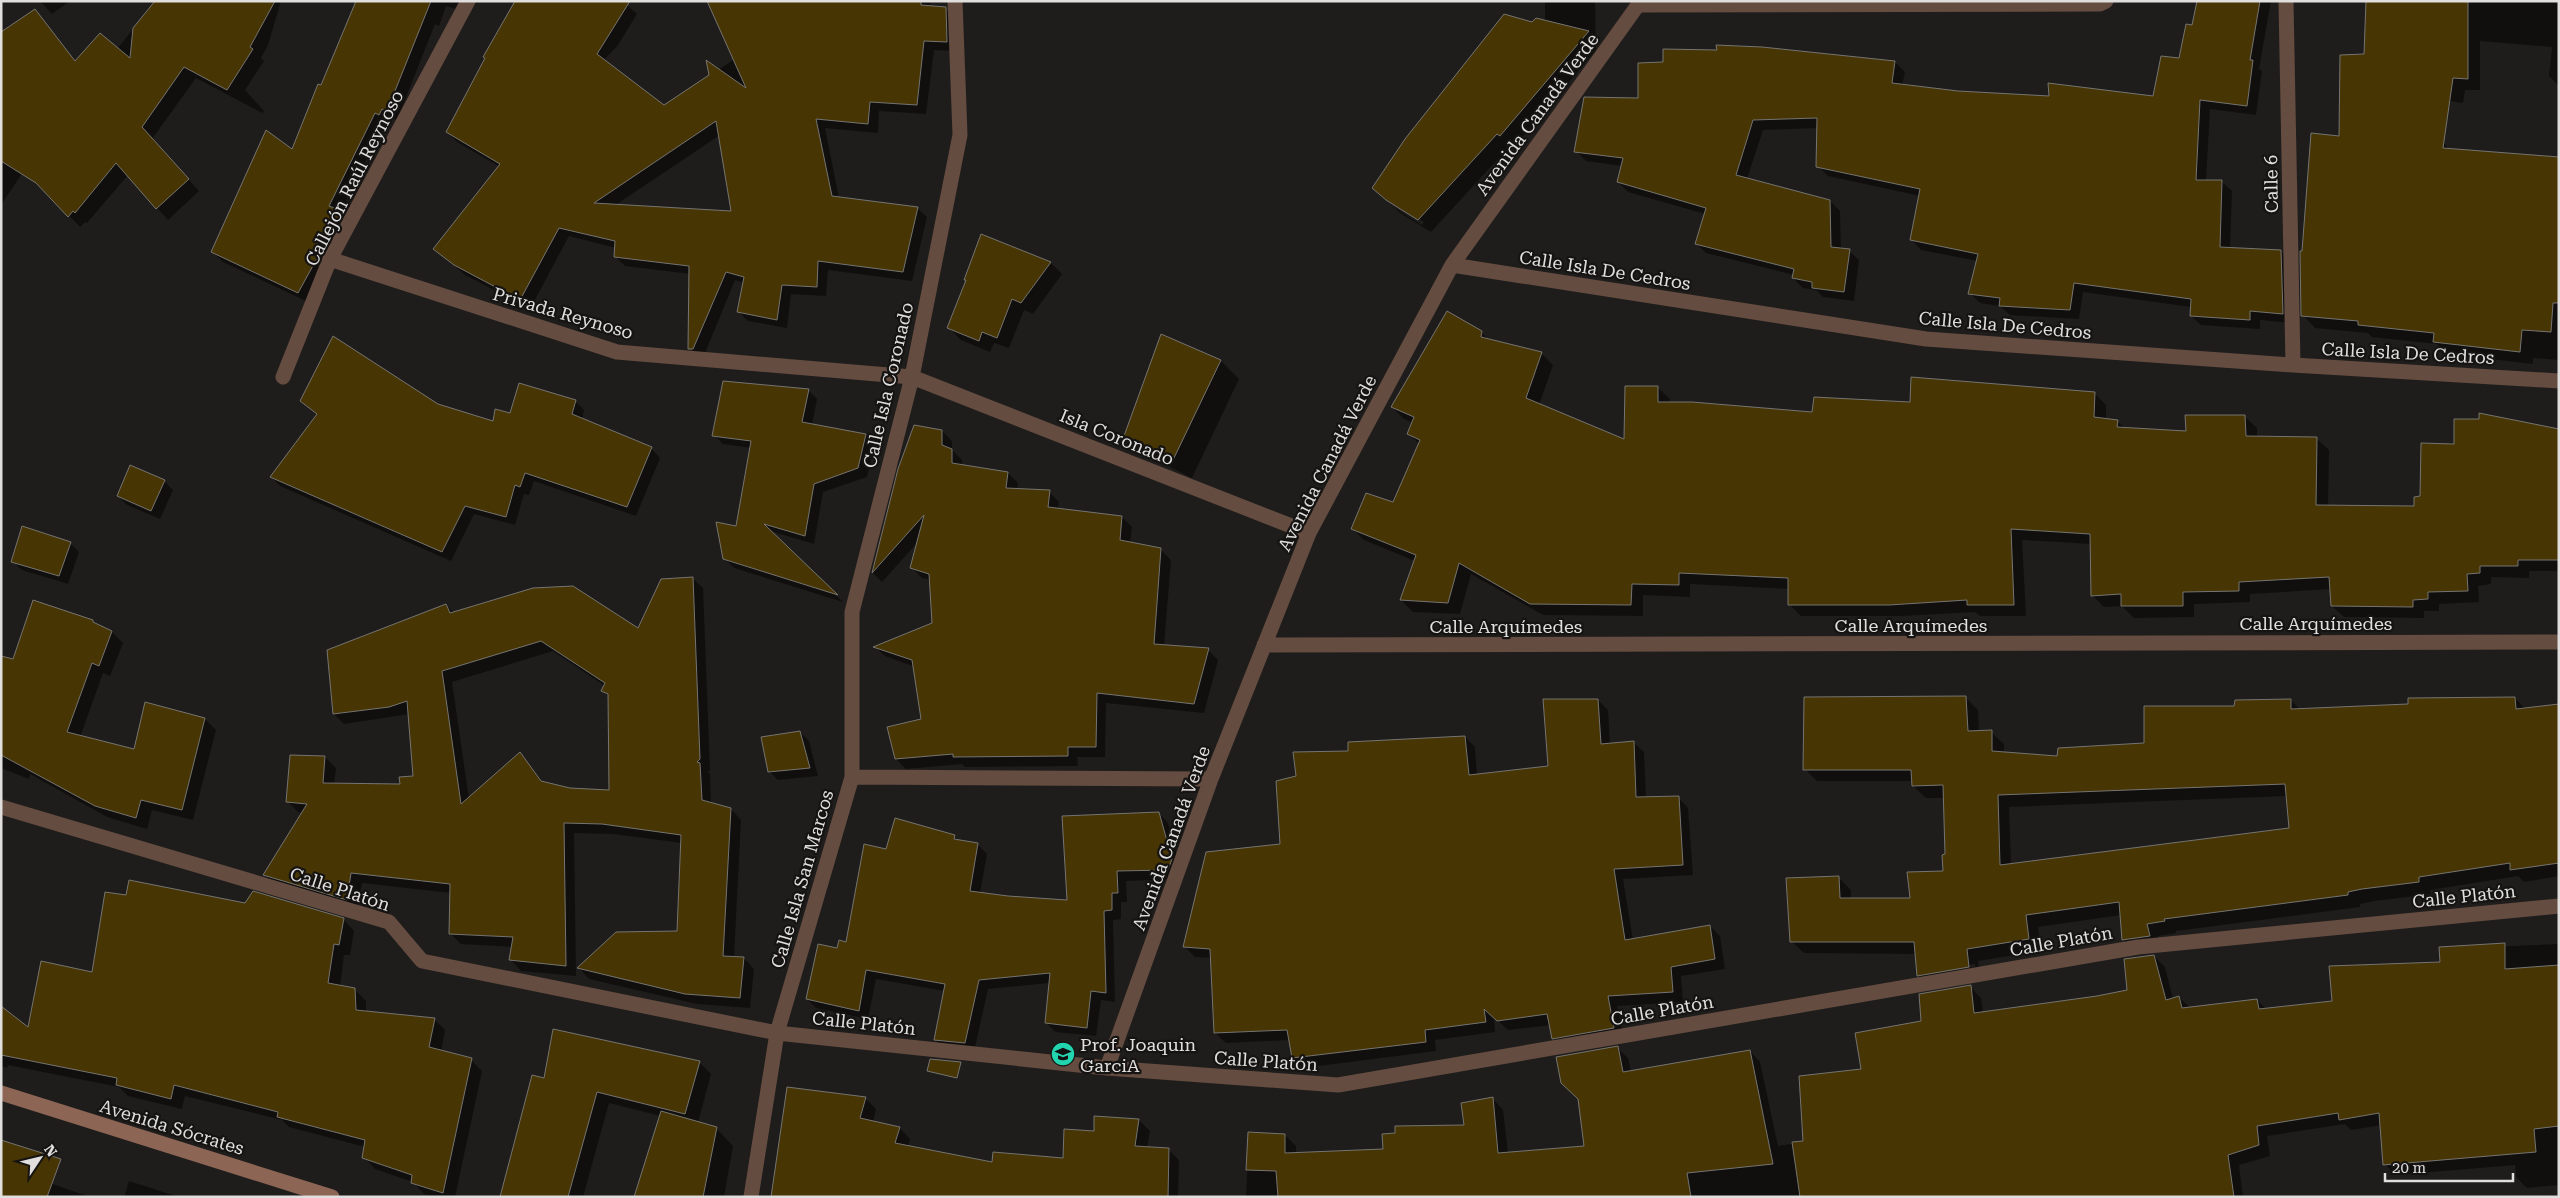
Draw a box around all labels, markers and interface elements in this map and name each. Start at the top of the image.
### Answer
street label: Avenida Canadá Verde [1471,29,1603,199]
street label: Callejón Raúl Reynoso [301,87,407,269]
street label: Calle 6 [2260,155,2282,213]
street label: Calle Isla De Cedros [1518,246,1692,294]
street label: Privada Reynoso [490,283,636,343]
street label: Calle Isla Coronado [859,300,917,470]
street label: Calle Isla De Cedros [1918,307,2092,343]
street label: Calle Isla De Cedros [2321,338,2495,368]
street label: Avenida Canadá Verde [1273,371,1381,555]
street label: Isla Coronado [1057,405,1177,469]
street label: Calle Arquímedes [2240,613,2392,634]
street label: Calle Arquímedes [1835,615,1987,636]
street label: Calle Arquímedes [1430,616,1582,637]
street label: Avenida Canadá Verde [1128,743,1214,933]
street label: Calle Isla San Marcos [767,788,837,970]
street label: Calle Platón [287,863,393,915]
street label: Calle Platón [2411,880,2517,912]
street label: Calle Platón [2008,922,2114,960]
street label: Calle Platón [1609,991,1715,1029]
street label: Calle Platón [811,1007,917,1039]
place label: Prof. Joaquin GarciA [1080,1034,1196,1076]
school or university icon: Prof. Joaquin GarciA [1050,1041,1076,1067]
street label: Calle Platón [1213,1047,1319,1075]
street label: Avenida Sócrates [97,1095,247,1159]
north arrow [15,1133,65,1183]
text: N [41,1142,60,1160]
scale bar [2385,1150,2512,1182]
text: 20 m [2392,1159,2427,1177]

